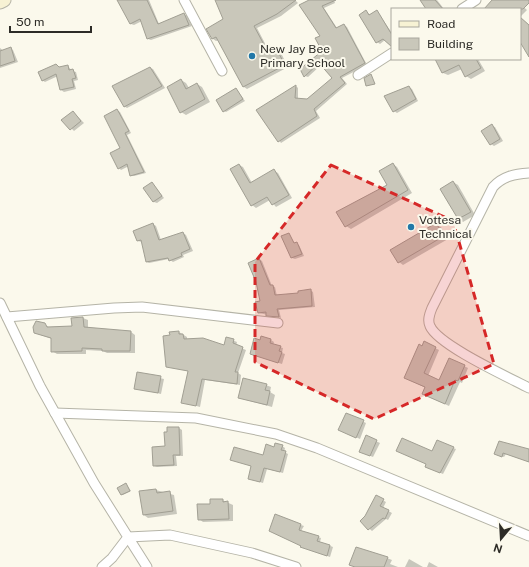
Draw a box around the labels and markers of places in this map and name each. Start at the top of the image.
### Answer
place label: New Jay Bee Primary School [260,42,345,70]
marker: New Jay Bee Primary School [247,51,257,61]
place label: Vottesa Technical [419,213,472,241]
marker: Vottesa Technical [406,222,416,232]

